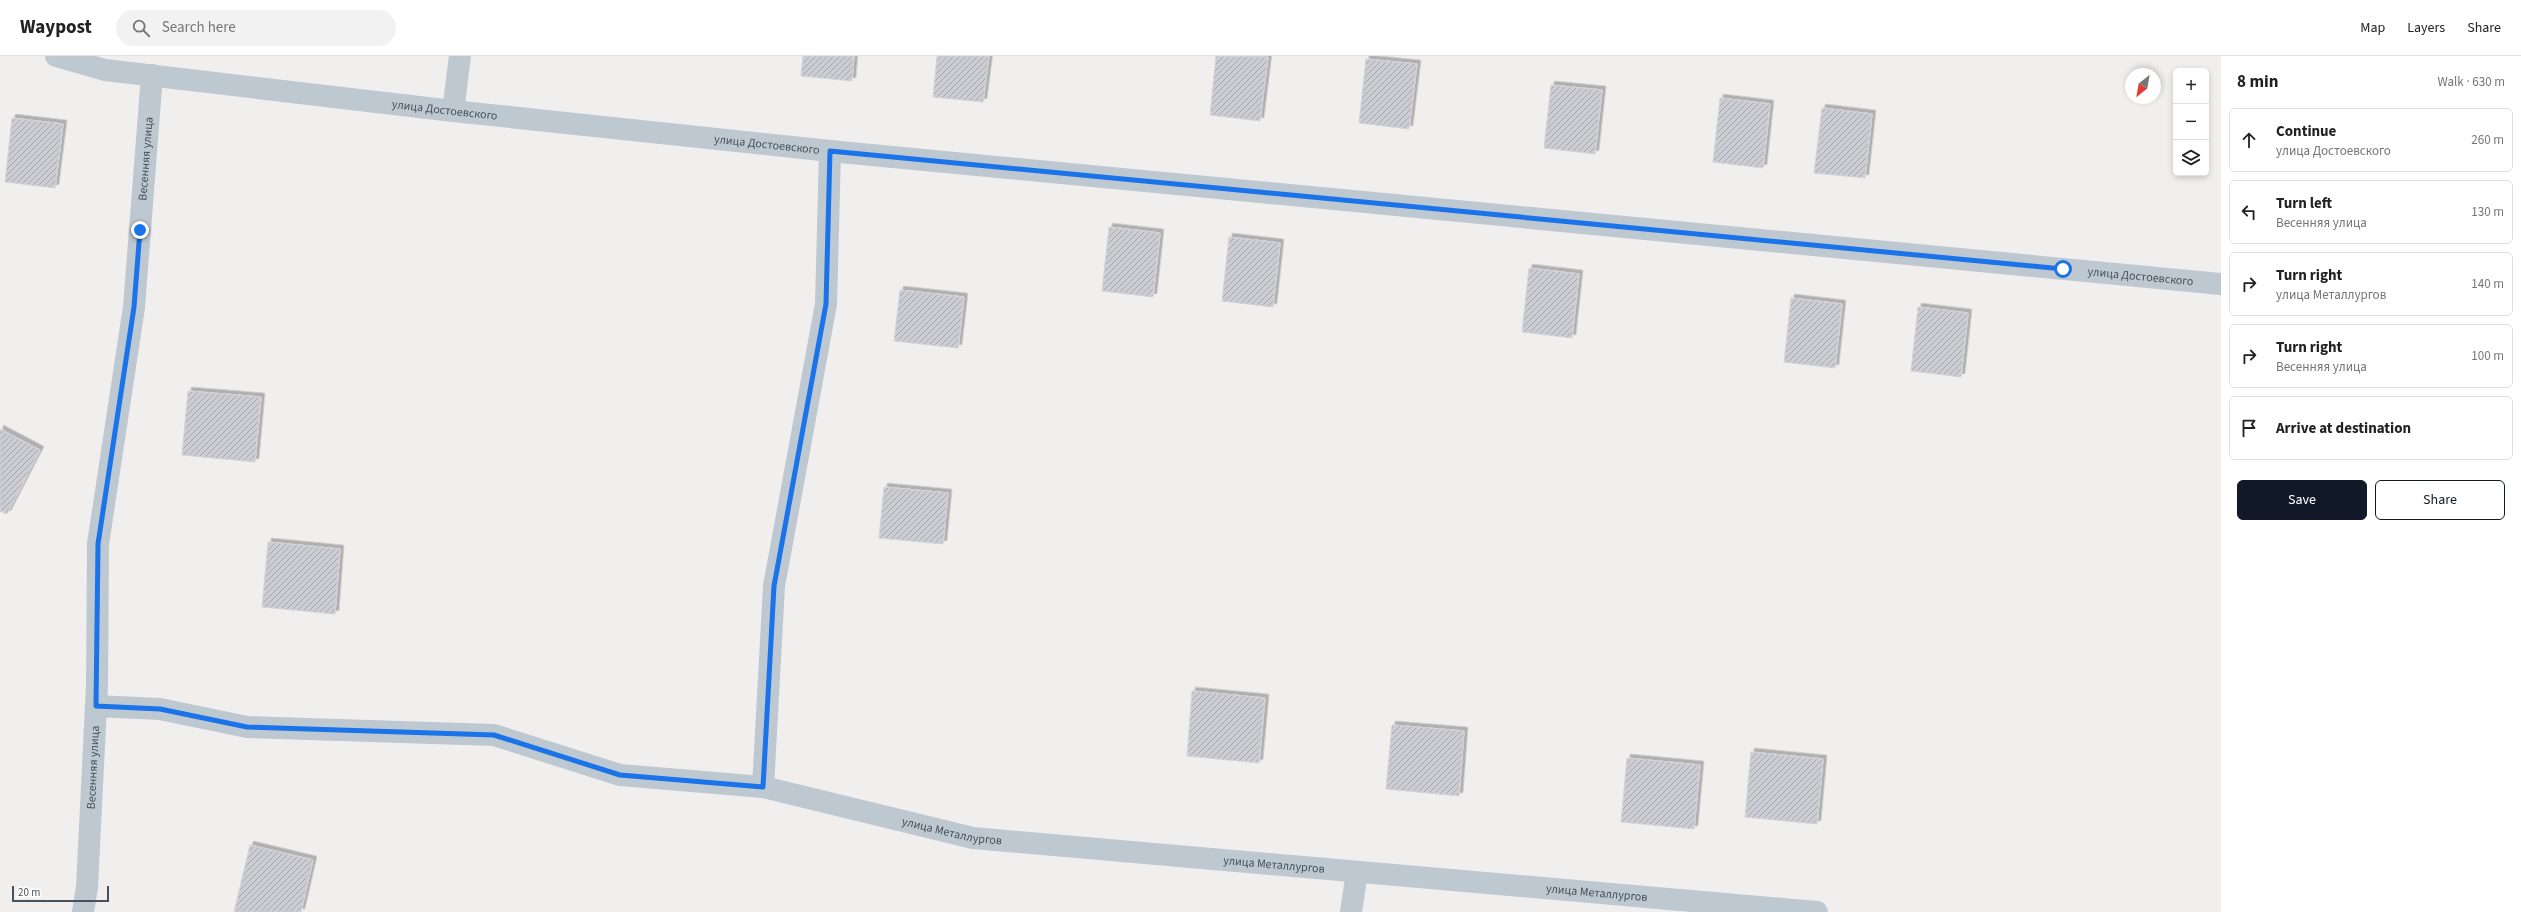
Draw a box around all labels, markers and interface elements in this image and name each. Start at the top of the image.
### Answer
search box [116,10,396,46]
text: Waypost [20,14,92,41]
icon: search [130,17,152,39]
text: Search here [162,17,236,38]
text: Map [2360,18,2385,38]
text: Layers [2407,18,2445,38]
text: Share [2467,18,2501,38]
north arrow [2125,68,2161,104]
map controls [2173,68,2209,176]
button: + [2173,68,2209,104]
text: 8 min [2237,70,2278,94]
text: Walk · 630 m [2437,73,2505,91]
street label: улица Достоевского [391,95,498,124]
button: − [2173,104,2209,140]
street label: Весенняя улица [134,116,157,201]
text: Continue [2276,121,2336,142]
icon: ahead [2238,129,2260,151]
street label: улица Достоевского [713,130,821,158]
text: 260 m [2471,131,2504,149]
button: layers [2173,140,2209,176]
text: улица Достоевского [2276,142,2391,160]
text: Turn left [2276,193,2332,214]
icon: left [2238,201,2260,223]
text: 130 m [2471,203,2504,221]
text: Весенняя улица [2276,214,2367,232]
route end [131,221,149,239]
route start [2054,260,2072,278]
street label: улица Достоевского [2087,263,2194,290]
text: Turn right [2276,265,2342,286]
icon: right [2238,273,2260,295]
text: 140 m [2471,275,2504,293]
text: улица Металлургов [2276,286,2386,304]
text: Turn right [2276,337,2342,358]
icon: right [2238,345,2260,367]
text: 100 m [2471,347,2504,365]
text: Весенняя улица [2276,358,2367,376]
icon: arrive [2238,417,2260,439]
text: Arrive at destination [2276,418,2411,439]
button: Save [2237,480,2367,520]
button: Share [2375,480,2505,520]
street label: Весенняя улица [82,725,103,810]
street label: улица Металлургов [900,813,1003,849]
street label: улица Металлургов [1223,851,1325,877]
street label: улица Металлургов [1545,880,1648,906]
scale bar [12,884,109,903]
text: 20 m [18,885,40,900]

